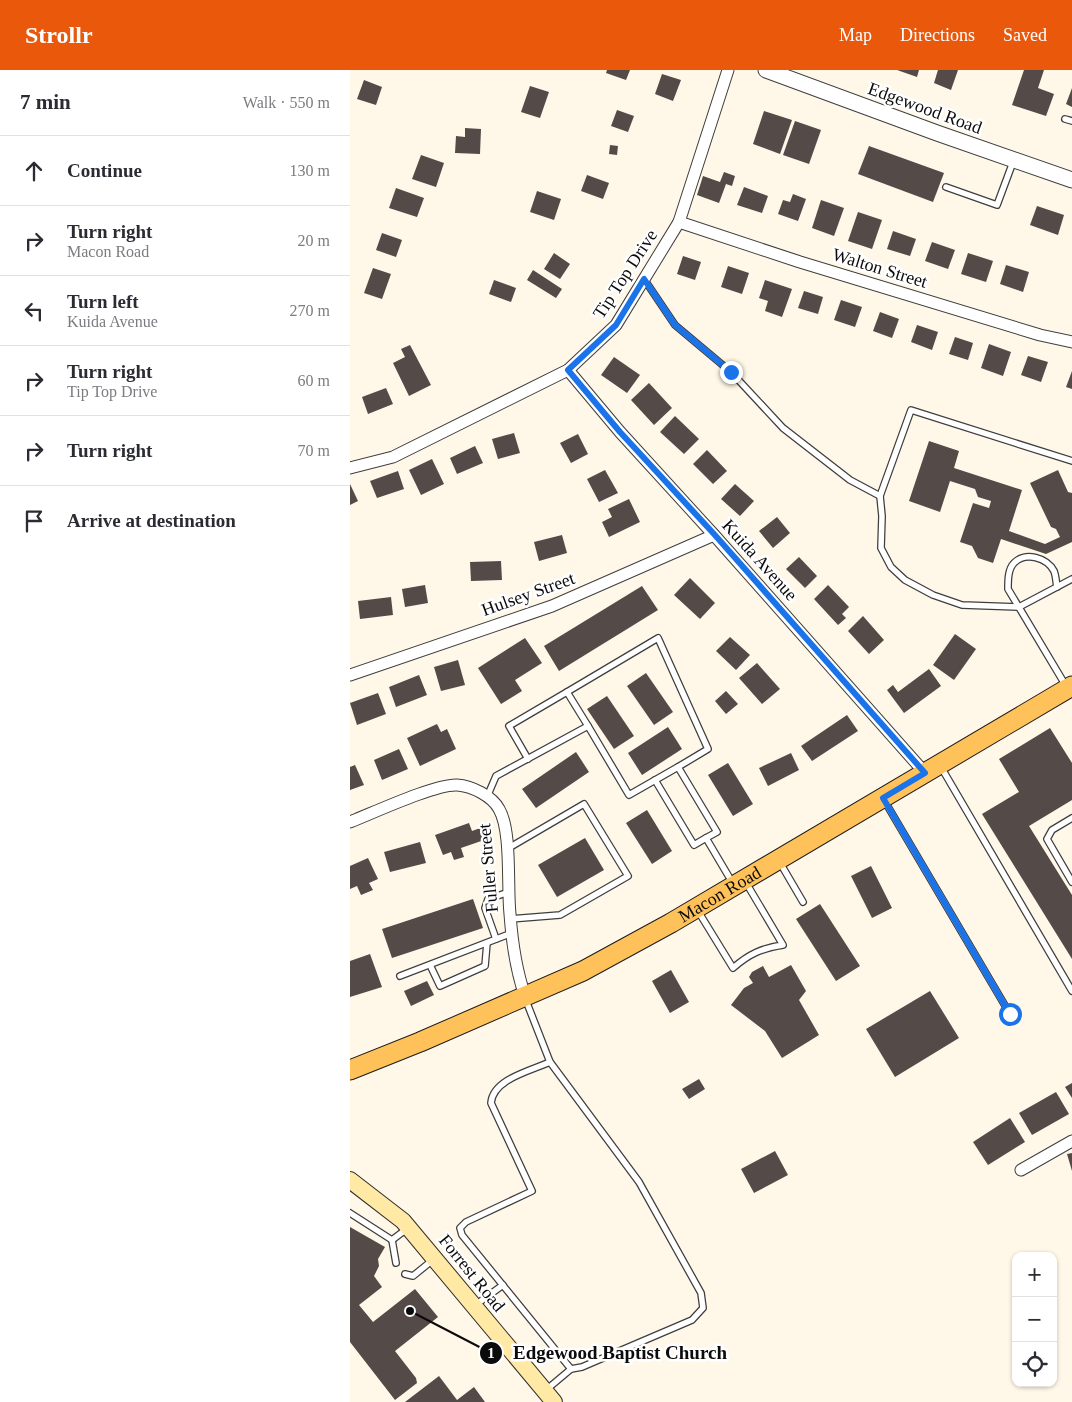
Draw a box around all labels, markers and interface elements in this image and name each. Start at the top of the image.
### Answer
text: Strollr [25,22,93,48]
text: Map [839,25,872,45]
text: Directions [900,25,975,45]
text: Saved [1003,25,1047,45]
street label: Edgewood Road [865,78,985,138]
text: 7 min [20,90,71,114]
text: Walk · 550 m [243,94,330,111]
icon: ahead [20,157,48,185]
text: Continue [67,160,142,181]
text: 130 m [290,162,330,179]
text: Turn right [67,221,152,242]
street label: Tip Top Drive [589,226,661,322]
icon: right [20,227,48,255]
text: 20 m [298,232,330,249]
text: Macon Road [67,243,149,260]
street label: Walton Street [830,244,930,292]
text: Turn left [67,291,139,312]
icon: left [20,297,48,325]
text: 270 m [290,302,330,319]
text: Kuida Avenue [67,313,158,330]
text: Turn right [67,361,152,382]
route end [720,361,743,384]
icon: right [20,367,48,395]
text: 60 m [298,372,330,389]
text: Tip Top Drive [67,383,157,400]
icon: right [20,437,48,465]
text: Turn right [67,440,152,461]
text: 70 m [298,442,330,459]
icon: arrive [20,507,48,535]
text: Arrive at destination [67,510,236,531]
street label: Kuida Avenue [718,515,802,605]
street label: Hulsey Street [479,568,577,620]
street label: Fuller Street [474,823,502,913]
street label: Macon Road [675,862,765,926]
route start [999,1003,1022,1026]
street label: Forrest Road [435,1230,509,1316]
map controls [1012,1252,1057,1387]
button: + [1012,1252,1057,1297]
button: − [1012,1297,1057,1342]
callout: Edgewood Baptist Church [478,1336,737,1370]
text: Edgewood Baptist Church [513,1342,727,1363]
button: locate [1012,1342,1057,1387]
text: 1 [487,1345,495,1361]

